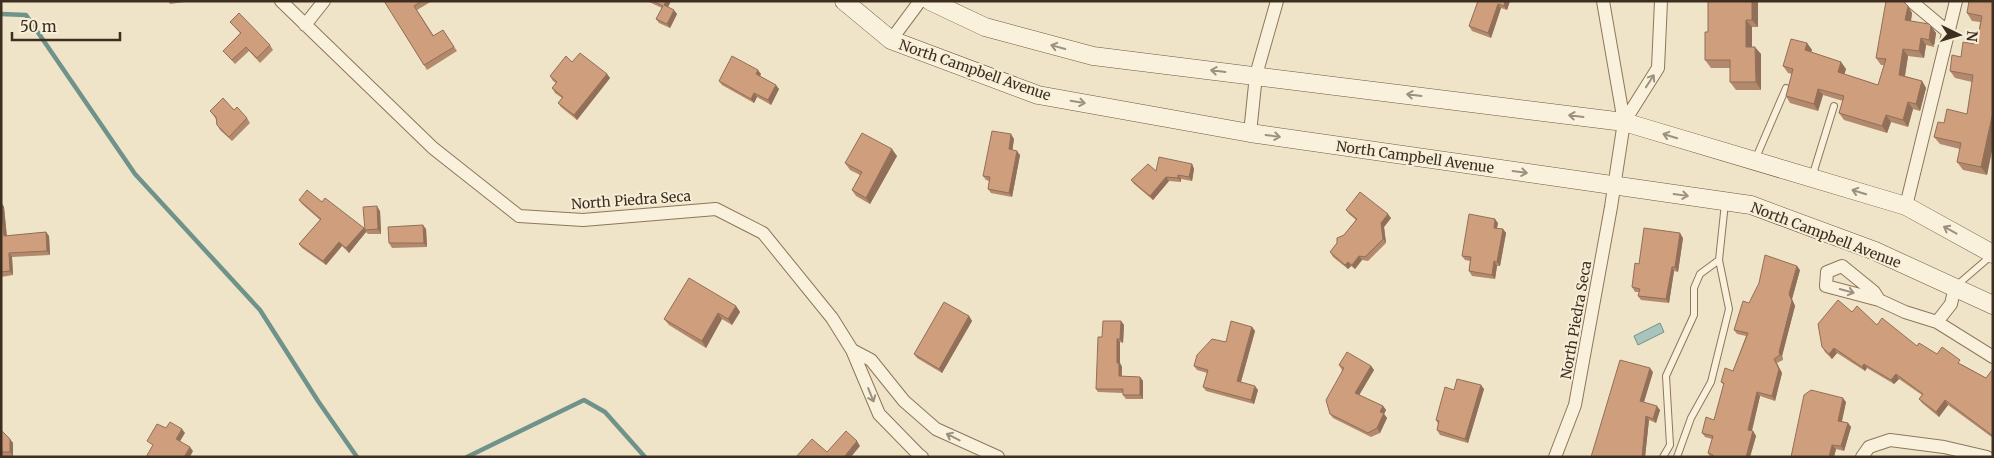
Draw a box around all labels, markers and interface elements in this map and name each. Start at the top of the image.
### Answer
scale bar [12,10,120,42]
north arrow [1934,10,1984,60]
text: 50 m [20,17,57,36]
text: N [1963,30,1981,42]
street label: North Campbell Avenue [897,36,1053,104]
one-way arrow [1051,41,1067,51]
one-way arrow [1211,66,1227,76]
one-way arrow [1646,74,1656,88]
one-way arrow [1407,90,1423,100]
one-way arrow [1070,98,1086,108]
one-way arrow [1568,111,1584,121]
one-way arrow [1662,130,1678,140]
one-way arrow [1264,132,1280,142]
street label: North Campbell Avenue [1335,137,1495,177]
one-way arrow [1512,167,1528,177]
street label: North Piedra Seca [570,187,692,213]
one-way arrow [1852,187,1868,197]
one-way arrow [1673,190,1689,200]
street label: North Campbell Avenue [1748,198,1904,272]
one-way arrow [1943,225,1958,234]
street label: North Piedra Seca [1557,259,1595,381]
one-way arrow [1839,287,1855,297]
one-way arrow [867,387,876,402]
one-way arrow [946,432,961,441]

